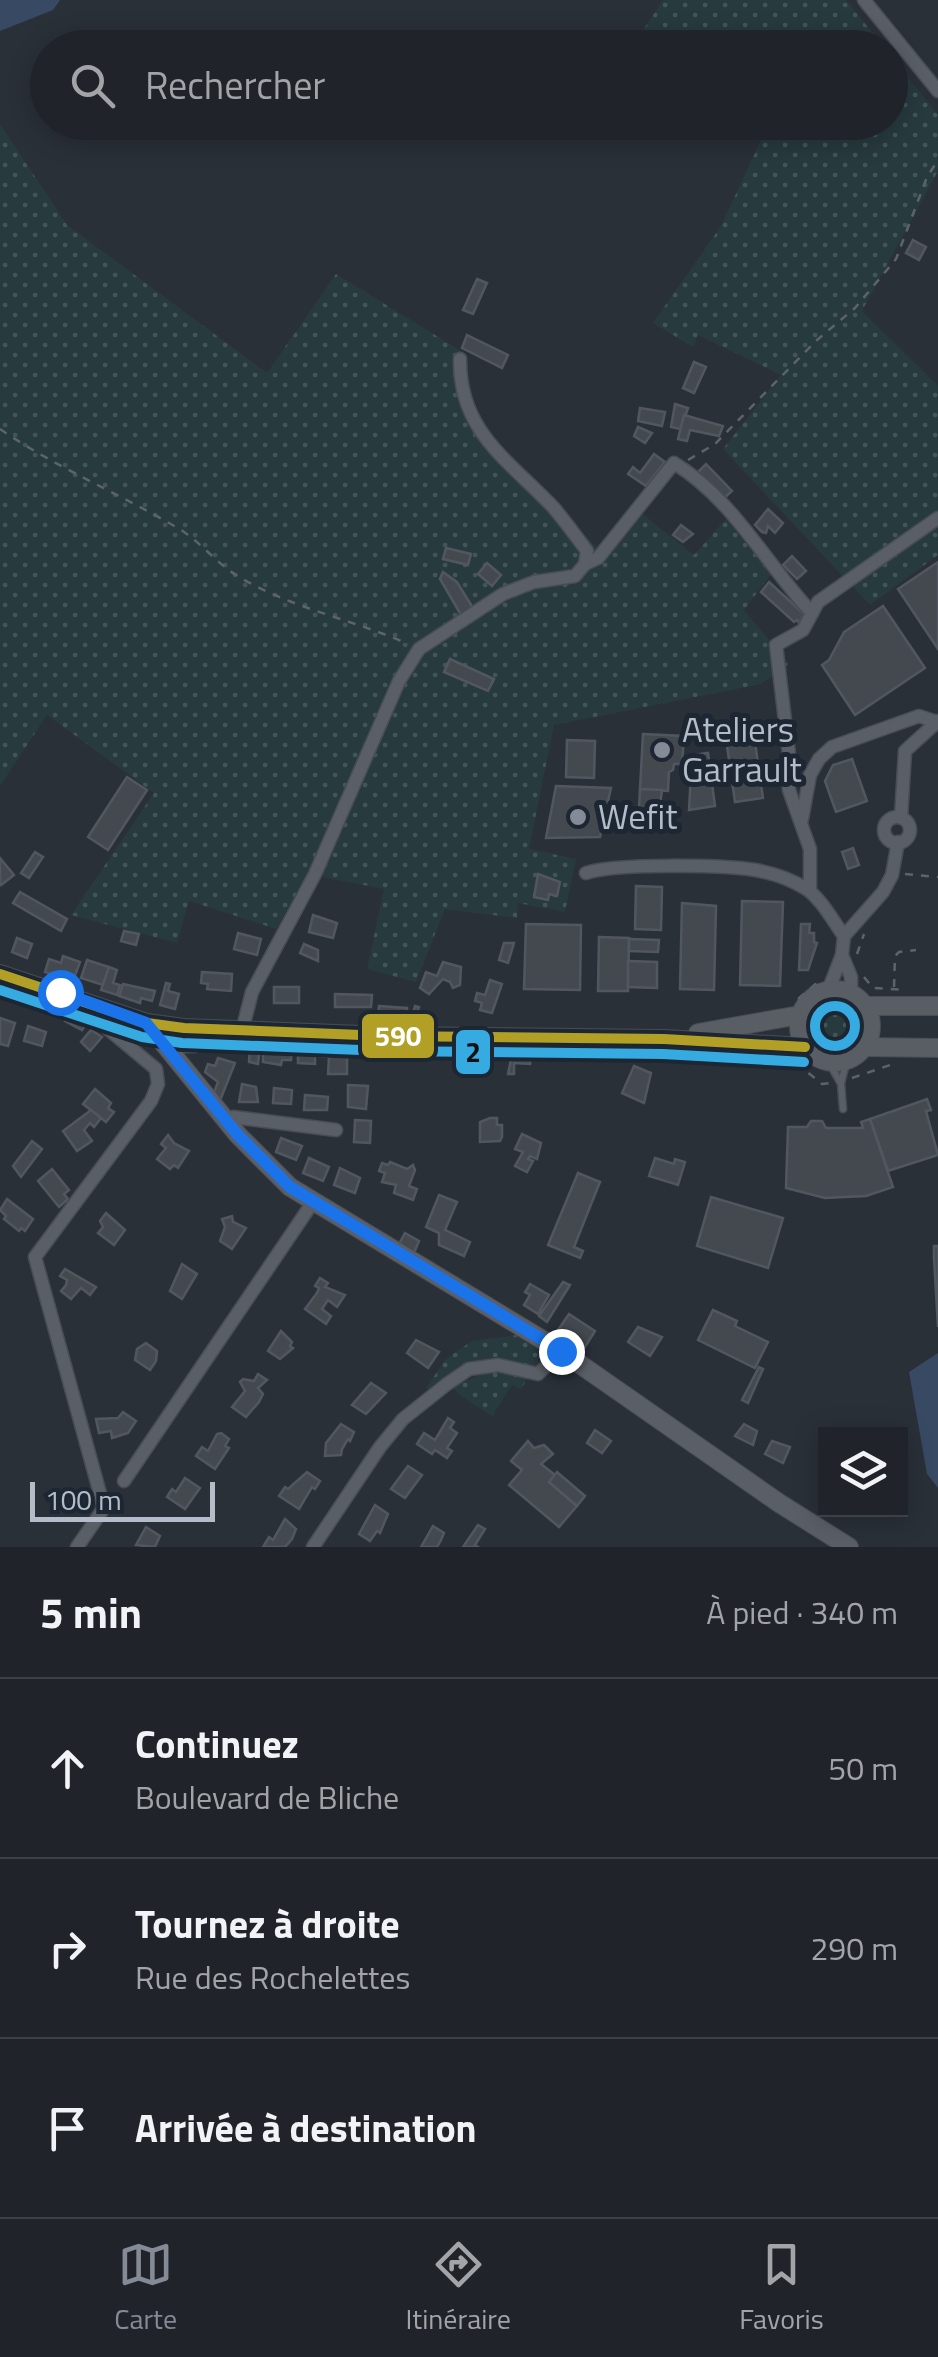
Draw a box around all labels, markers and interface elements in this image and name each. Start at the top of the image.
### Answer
search box [30,30,908,140]
text: Rechercher [145,56,326,114]
icon: search [65,58,120,113]
place label: Ateliers Garrault [682,702,802,796]
marker: Ateliers Garrault [651,739,673,761]
place label: Wefit [598,789,678,843]
marker: Wefit [567,806,589,828]
route start [38,970,84,1016]
line badge: 590 [360,1012,436,1060]
text: 590 [374,1014,422,1057]
line badge: 2 [454,1028,492,1076]
text: 2 [465,1030,481,1073]
route end [539,1329,585,1375]
map controls [818,1427,908,1517]
button: layers [818,1427,908,1517]
scale bar [30,1477,215,1522]
text: 100 m [45,1478,122,1521]
text: 5 min [40,1580,142,1644]
text: À pied · 340 m [706,1588,898,1636]
text: Continuez [135,1715,299,1773]
icon: ahead [40,1741,95,1796]
text: 50 m [828,1744,898,1792]
text: Boulevard de Bliche [135,1773,399,1821]
text: Tournez à droite [135,1895,400,1953]
icon: right [40,1921,95,1976]
text: 290 m [810,1924,898,1972]
text: Rue des Rochelettes [135,1953,410,2001]
text: Arrivée à destination [135,2099,477,2157]
icon: arrive [40,2101,95,2156]
tab: Carte [114,2237,177,2340]
tab: Itinéraire [405,2237,511,2340]
tab: Favoris [739,2237,824,2340]

